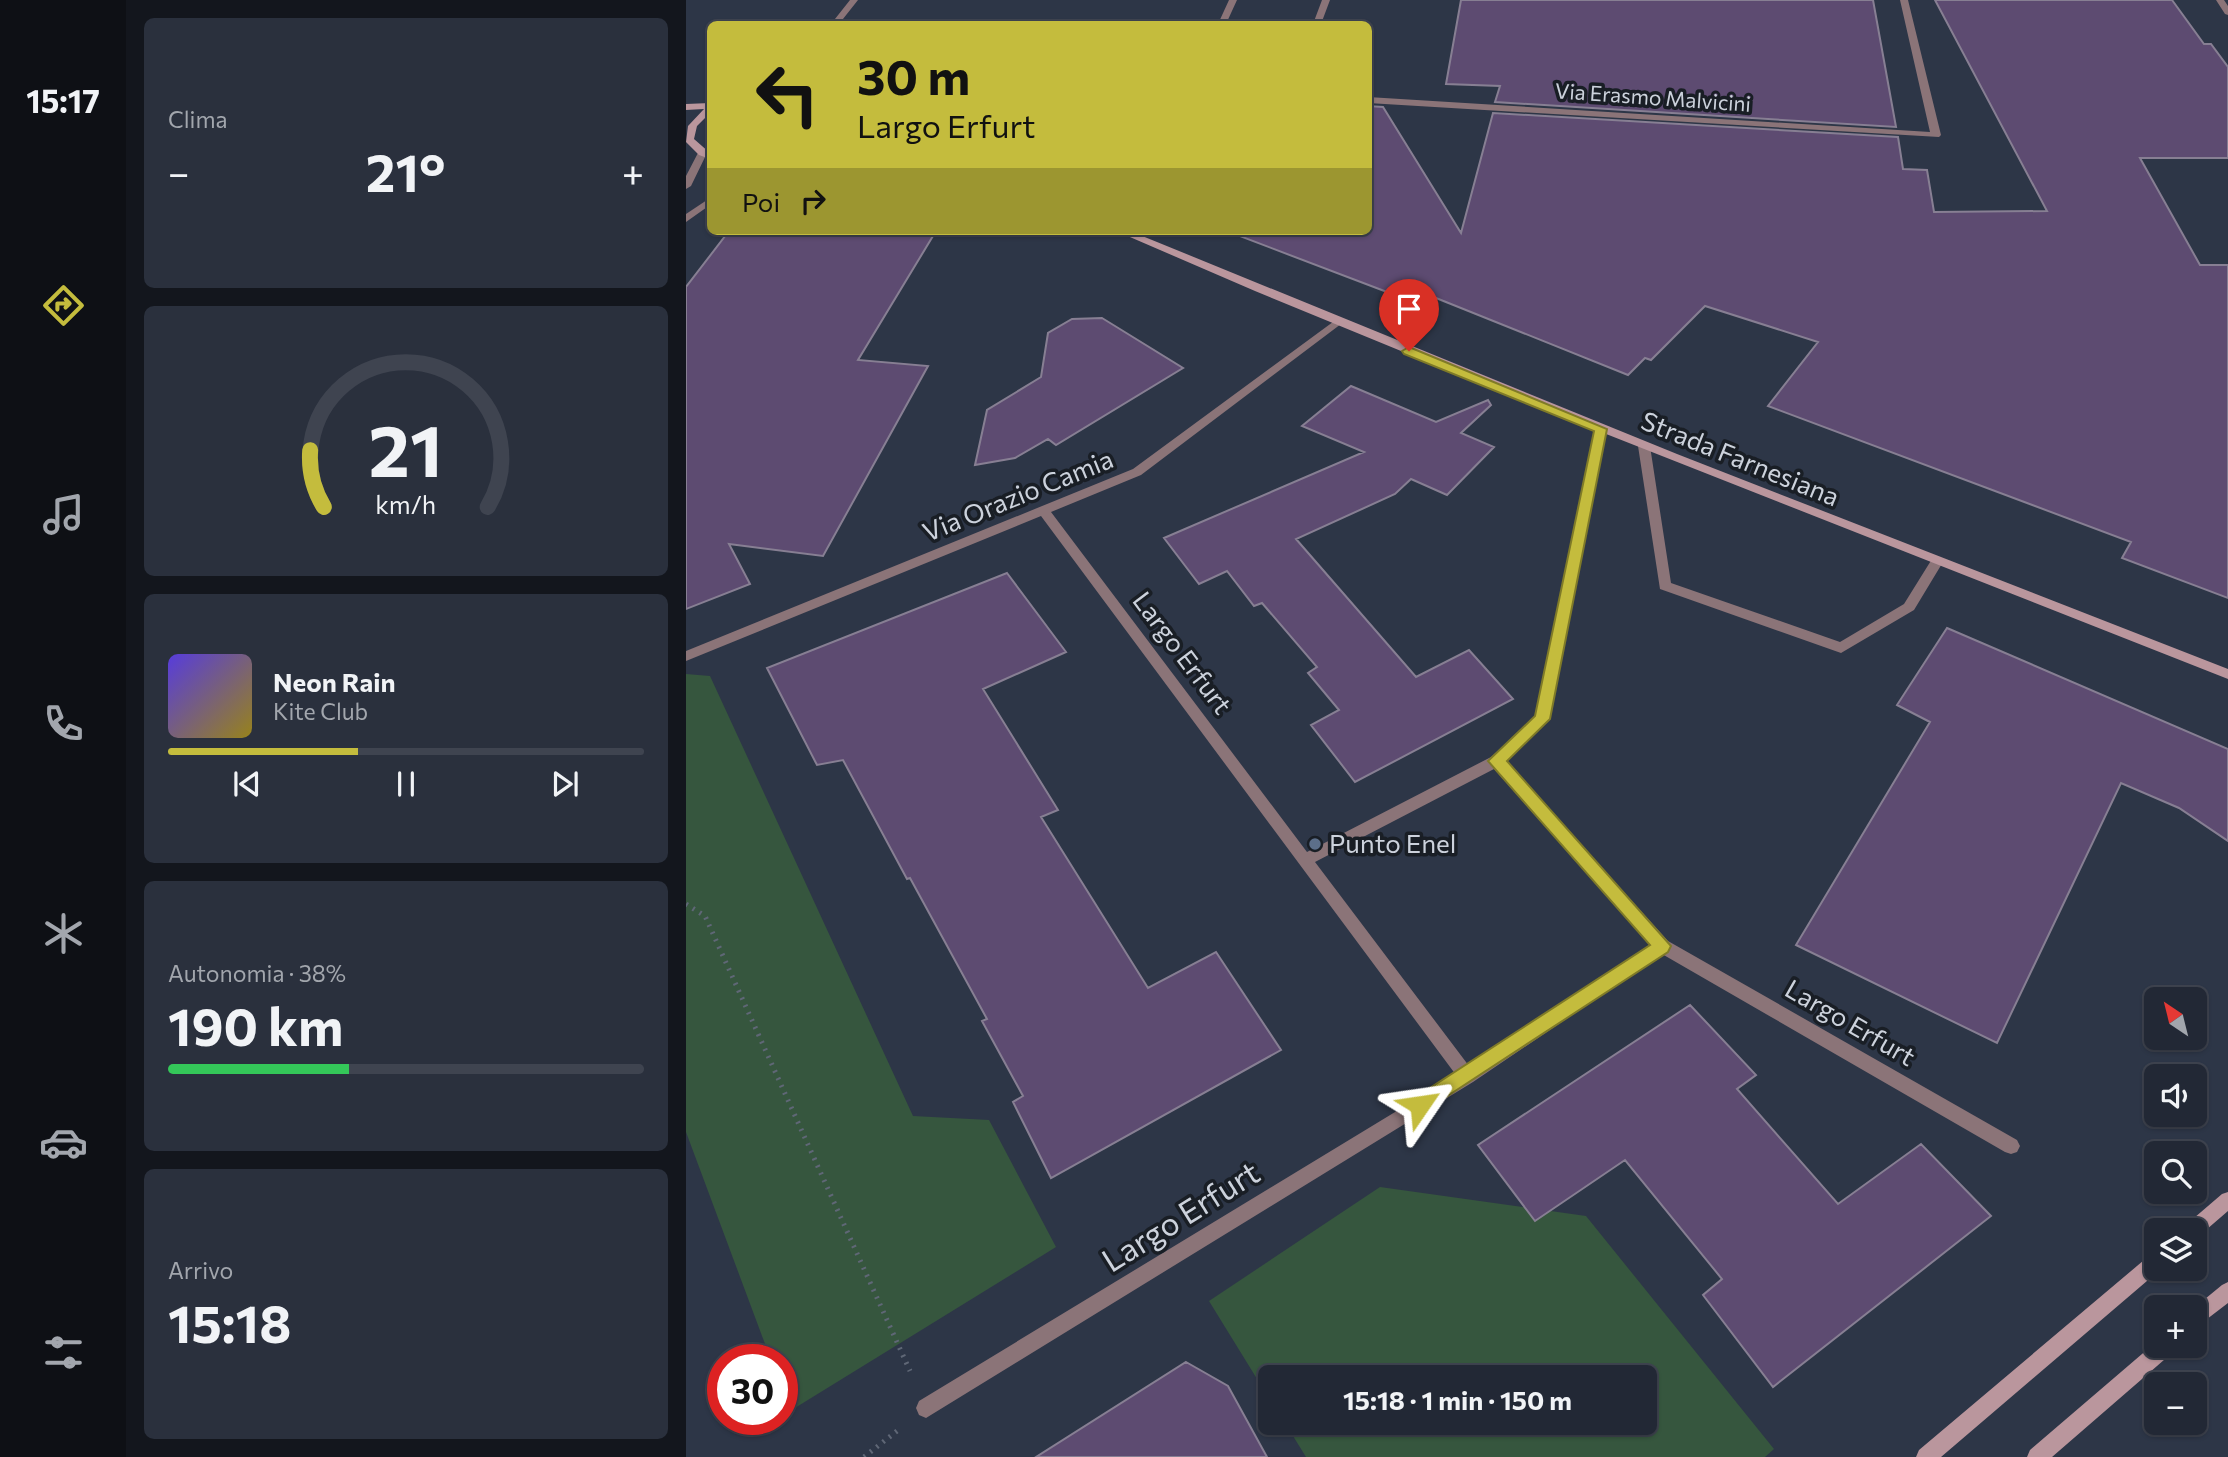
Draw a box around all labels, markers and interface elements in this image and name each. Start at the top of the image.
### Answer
text: 30 m [857,45,970,105]
icon: left [742,49,833,140]
street label: Via Erasmo Malvicini [1554,77,1752,116]
text: 15:17 [26,80,100,120]
text: Clima [168,105,228,133]
text: Largo Erfurt [857,105,1035,145]
text: 21° [366,139,445,203]
text: − [168,148,190,195]
text: + [622,148,644,195]
icon: right [794,182,832,220]
text: Poi [742,186,780,217]
pin [1379,279,1439,351]
icon: directions [39,281,88,330]
icon: arrive [1390,290,1428,328]
text: 21 [369,403,443,492]
street label: Strada Farnesiana [1637,404,1844,511]
street label: Via Orazio Camia [918,442,1117,547]
text: km/h [376,488,436,518]
icon: music [39,490,88,539]
street label: Largo Erfurt [1127,585,1239,719]
text: Neon Rain [273,666,396,697]
text: Kite Club [273,697,368,725]
icon: phone [39,699,88,748]
icon: previous [228,765,266,803]
icon: pause [387,765,425,803]
icon: next [546,765,584,803]
place label: Punto Enel [1329,827,1456,858]
marker: Punto Enel [1307,836,1323,852]
icon: climate [39,909,88,958]
text: Autonomia · 38% [168,959,346,987]
street label: Largo Erfurt [1780,972,1921,1071]
north arrow [2144,987,2207,1050]
map controls [2144,987,2207,1435]
text: 190 km [168,993,343,1057]
button: sound [2144,1064,2207,1127]
position arrow [1383,1068,1457,1142]
icon: car [39,1118,88,1167]
button: search [2144,1141,2207,1204]
street label: Largo Erfurt [1094,1151,1266,1280]
button: layers [2144,1218,2207,1281]
text: Arrivo [168,1256,233,1284]
text: 15:18 [168,1290,291,1354]
button: + [2144,1295,2207,1358]
icon: filters [39,1328,88,1377]
speed limit sign: 30 [707,1344,798,1435]
button: − [2144,1372,2207,1435]
text: 15:18 · 1 min · 150 m [1343,1384,1572,1415]

